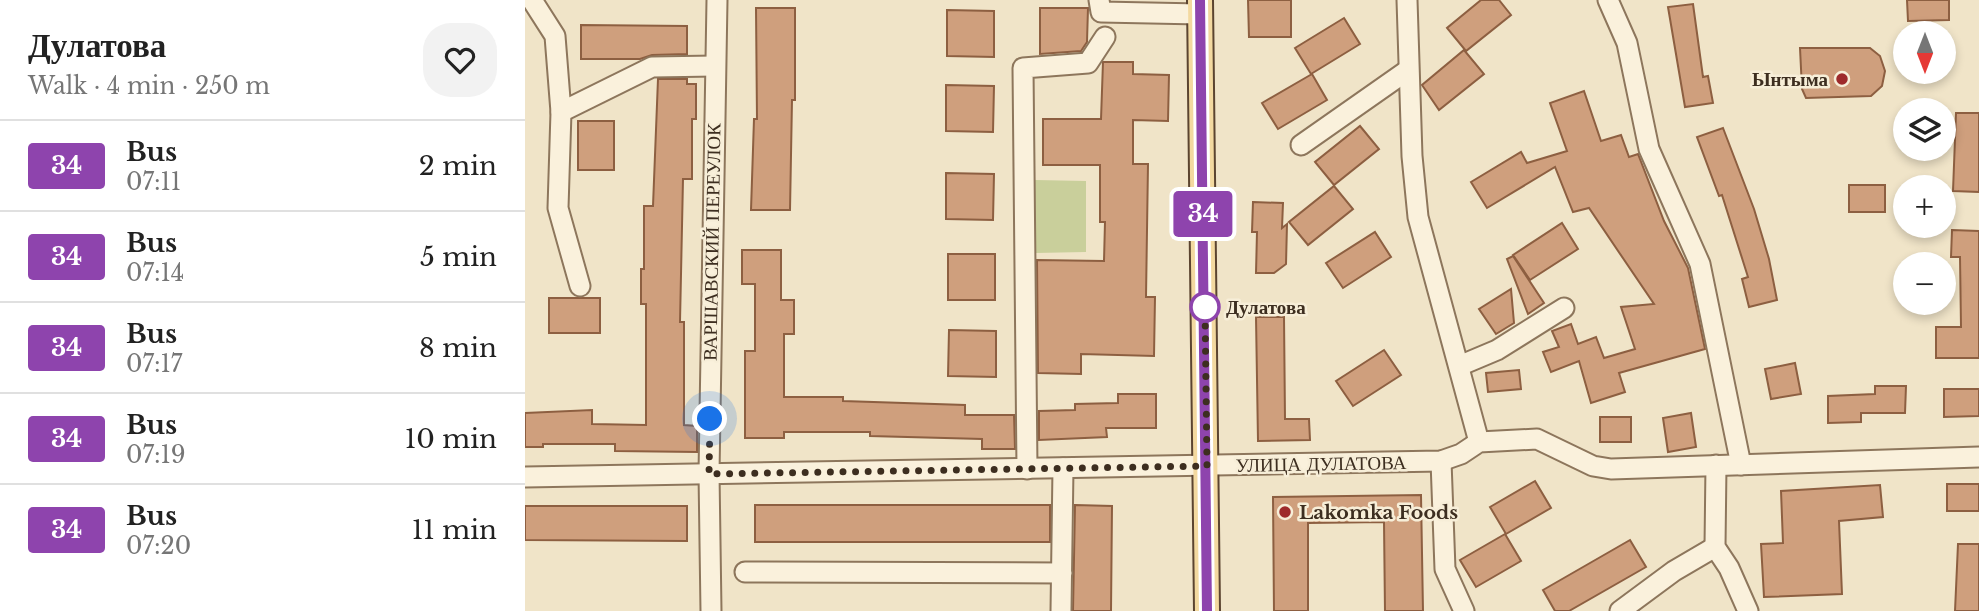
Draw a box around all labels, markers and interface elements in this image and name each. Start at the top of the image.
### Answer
north arrow [1893,21,1957,84]
map controls [1893,21,1956,315]
button: heart [423,23,497,97]
text: Дулатова [28,25,166,66]
place label: Ынтыма [1752,68,1828,91]
marker: Ынтыма [1834,71,1850,87]
text: Walk · 4 min · 250 m [28,72,270,100]
button: layers [1893,98,1956,161]
street label: ВАРШАВСКИЙ ПЕРЕУЛОК [698,123,726,361]
text: Bus [126,136,177,168]
text: 2 min [419,150,497,182]
text: 34 [51,151,82,180]
text: 07:11 [126,168,181,196]
button: + [1893,175,1956,238]
line badge: 34 [1171,191,1235,237]
text: 34 [1187,199,1219,228]
text: Bus [126,227,177,259]
text: 5 min [420,241,497,273]
text: 34 [51,242,82,271]
button: − [1893,252,1956,315]
text: 07:14 [126,259,184,287]
marker: Дулатова [1190,292,1220,322]
place label: Дулатова [1226,296,1306,319]
text: Bus [126,318,177,350]
text: 8 min [419,332,497,364]
text: 34 [51,333,82,362]
text: 07:17 [126,350,182,378]
your location [692,401,727,436]
text: Bus [126,409,177,441]
text: 10 min [405,423,497,455]
text: 34 [51,424,82,453]
text: 07:19 [126,441,186,469]
street label: УЛИЦА ДУЛАТОВА [1236,451,1407,477]
text: Bus [126,500,177,532]
place label: Lakomka Foods [1299,501,1458,524]
marker: Lakomka Foods [1277,504,1293,520]
text: 11 min [412,514,497,546]
text: 34 [51,515,82,544]
text: 07:20 [126,532,191,560]

